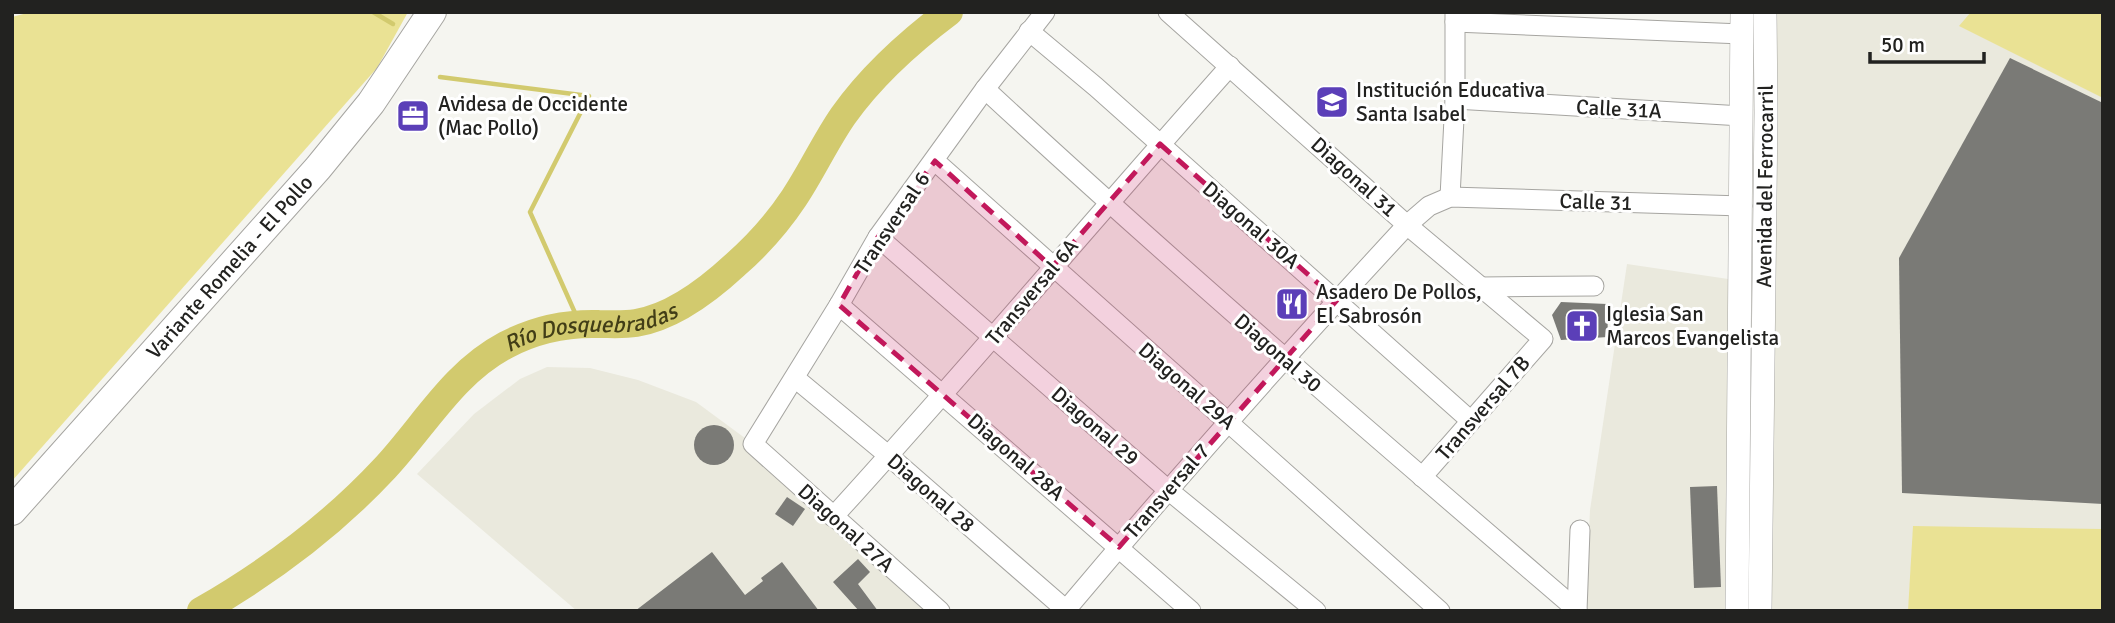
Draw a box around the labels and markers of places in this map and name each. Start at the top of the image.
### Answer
place label: Institución Educativa Santa Isabel [1356,77,1545,127]
school or university icon: Institución Educativa Santa Isabel [1313,83,1351,121]
place label: Avidesa de Occidente (Mac Pollo) [438,91,628,141]
office icon: Avidesa de Occidente (Mac Pollo) [394,97,432,135]
place label: Asadero De Pollos, El Sabrosón [1316,279,1482,329]
restaurant icon: Asadero De Pollos, El Sabrosón [1273,285,1311,323]
place label: Iglesia San Marcos Evangelista [1606,301,1779,351]
church icon: Iglesia San Marcos Evangelista [1563,307,1601,345]

